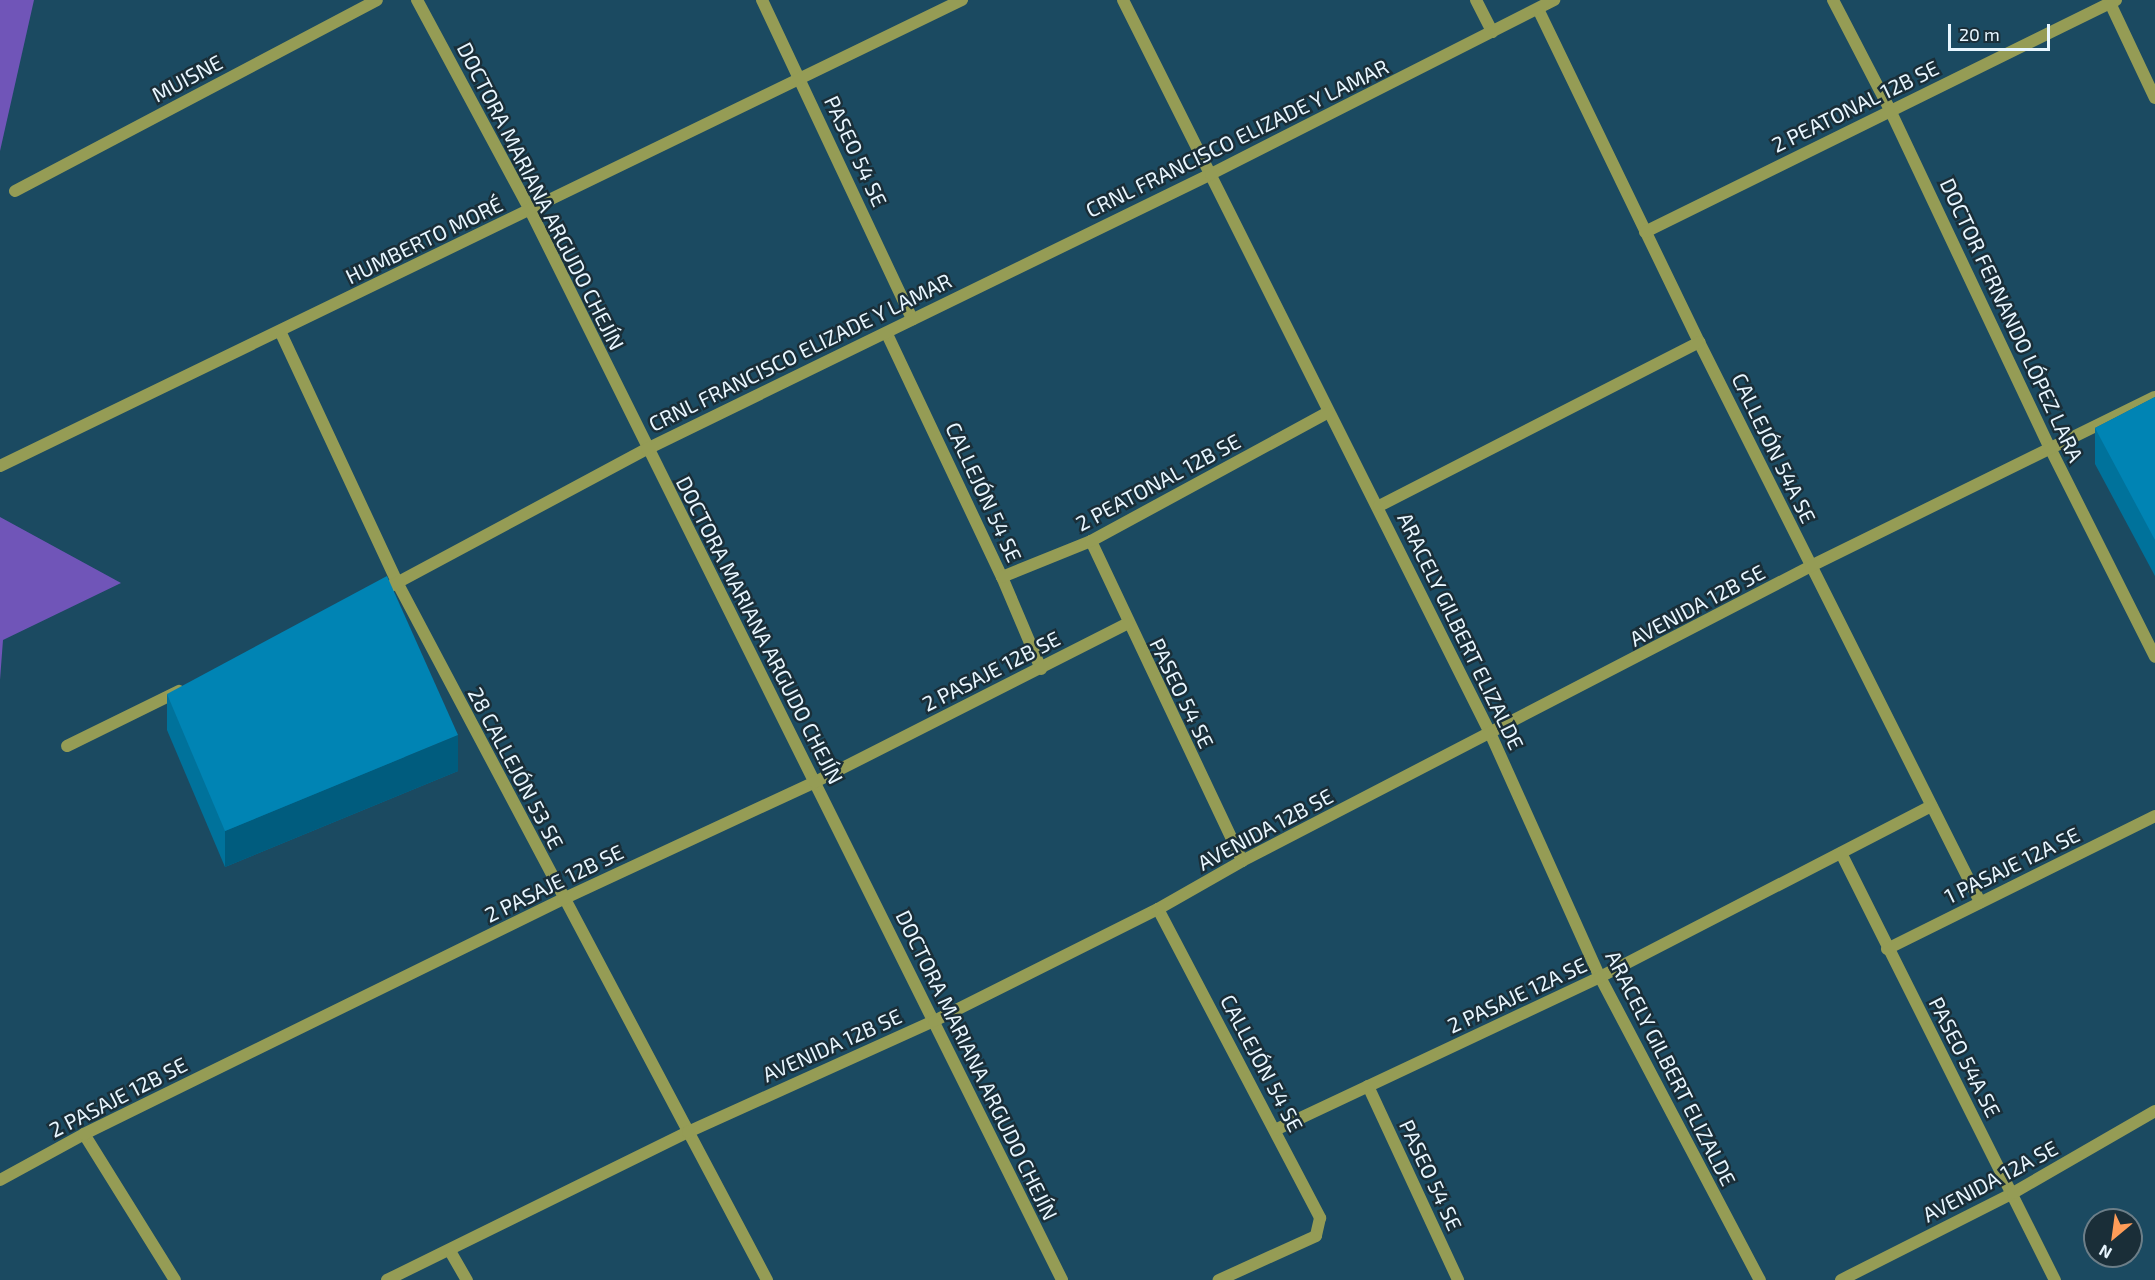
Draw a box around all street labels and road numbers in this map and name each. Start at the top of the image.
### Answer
street label: DOCTORA MARIANA ARGUDO CHEJÍN [452,37,630,355]
street label: MUISNE [147,49,227,107]
street label: CRNL FRANCISCO ELIZADE Y LAMAR [1081,53,1393,223]
street label: 2 PEATONAL 12B SE [1767,55,1943,157]
street label: PASEO 54 SE [819,92,893,210]
street label: DOCTOR FERNANDO LÓPEZ LARA [1935,174,2089,466]
street label: HUMBERTO MORÉ [341,191,507,289]
street label: CRNL FRANCISCO ELIZADE Y LAMAR [644,267,956,437]
street label: CALLEJÓN 54A SE [1727,369,1821,527]
street label: CALLEJÓN 54 SE [941,418,1027,566]
street label: 2 PEATONAL 12B SE [1071,428,1245,536]
street label: DOCTORA MARIANA ARGUDO CHEJÍN [671,471,849,789]
street label: ARACELY GILBERT ELIZALDE [1392,508,1530,754]
street label: AVENIDA 12B SE [1625,559,1769,651]
street label: 2 PASAJE 12B SE [918,625,1064,717]
street label: PASEO 54 SE [1145,634,1219,752]
street label: 28 CALLEJÓN 53 SE [463,683,569,853]
street label: AVENIDA 12B SE [1193,783,1337,875]
street label: 1 PASAJE 12A SE [1940,821,2084,909]
street label: 2 PASAJE 12B SE [481,839,627,927]
street label: DOCTORA MARIANA ARGUDO CHEJÍN [890,905,1064,1225]
street label: ARACELY GILBERT ELIZALDE [1600,946,1742,1190]
street label: 2 PASAJE 12A SE [1443,952,1591,1038]
street label: CALLEJÓN 54 SE [1215,990,1309,1136]
street label: PASEO 54A SE [1924,992,2006,1122]
street label: AVENIDA 12B SE [758,1003,906,1087]
street label: 2 PASAJE 12B SE [45,1051,191,1143]
street label: PASEO 54 SE [1394,1116,1468,1234]
street label: AVENIDA 12A SE [1918,1135,2062,1227]

